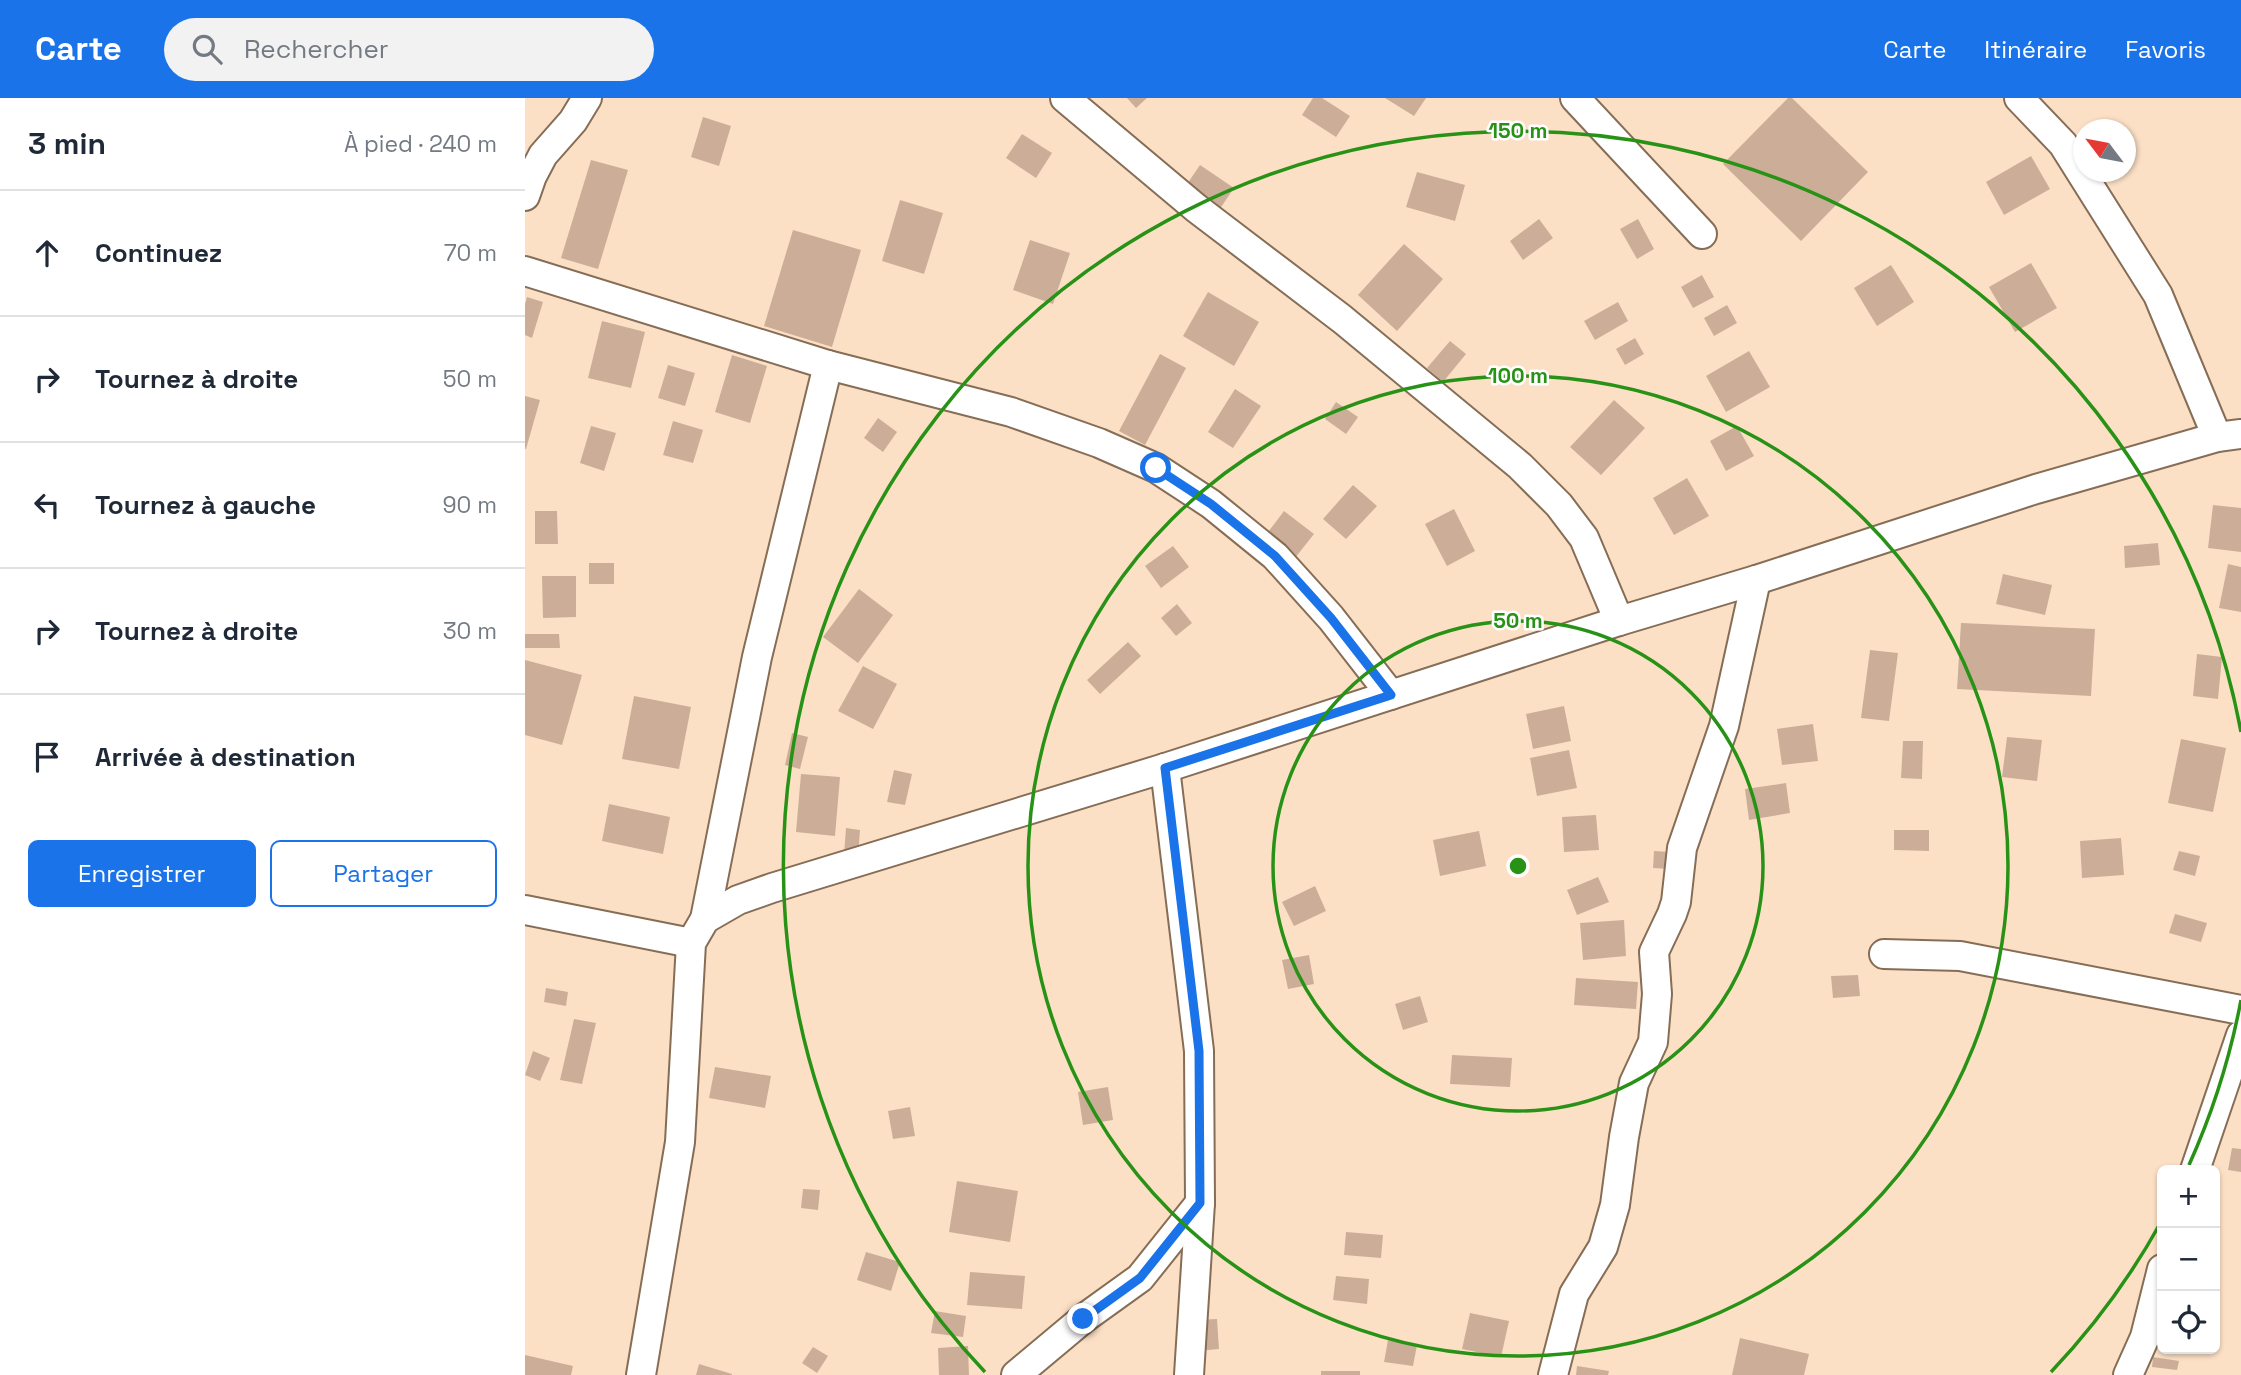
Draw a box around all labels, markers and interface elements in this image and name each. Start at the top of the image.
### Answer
search box [164,18,654,81]
text: Carte [35,28,122,70]
icon: search [188,30,226,68]
text: Rechercher [244,32,389,66]
text: Carte [1883,34,1946,65]
text: Itinéraire [1984,34,2087,65]
text: Favoris [2125,34,2206,65]
text: 150 m [1489,117,1547,144]
north arrow [2073,119,2136,182]
text: 3 min [28,124,106,163]
text: À pied · 240 m [344,129,497,159]
icon: ahead [28,234,66,272]
text: Continuez [95,236,222,270]
text: 70 m [444,238,497,268]
icon: right [28,360,66,398]
text: Tournez à droite [95,362,298,396]
text: 100 m [1488,362,1548,389]
text: 50 m [443,364,497,394]
route start [1140,452,1171,483]
icon: left [28,486,66,524]
text: Tournez à gauche [95,488,316,522]
text: 90 m [442,490,497,520]
text: 50 m [1493,607,1543,634]
icon: right [28,612,66,650]
text: Tournez à droite [95,614,298,648]
text: 30 m [443,616,497,646]
icon: arrive [28,738,66,776]
text: Arrivée à destination [95,740,356,774]
button: Enregistrer [28,840,256,907]
button: Partager [270,840,497,907]
centre of rings [1506,854,1530,878]
map controls [2157,1165,2220,1354]
button: + [2157,1165,2220,1228]
button: − [2157,1228,2220,1291]
button: locate [2157,1291,2220,1354]
route end [1067,1303,1098,1334]

